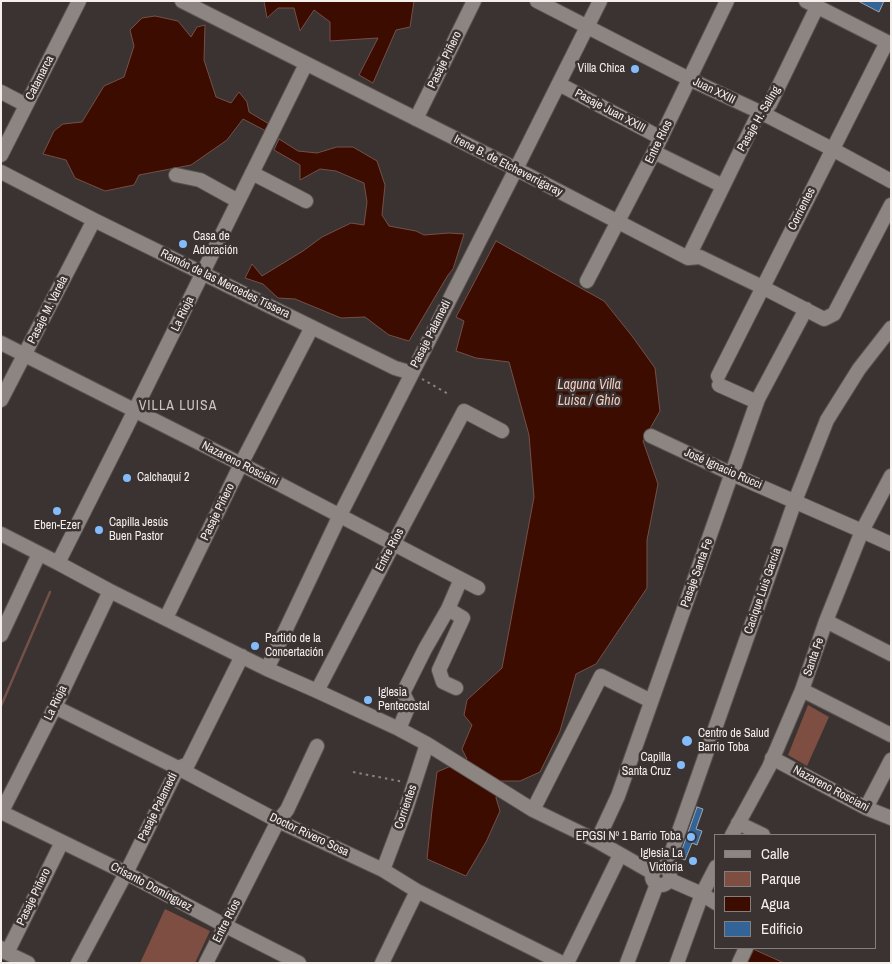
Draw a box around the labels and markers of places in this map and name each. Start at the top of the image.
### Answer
place label: Villa Chica [578,62,625,76]
marker: Villa Chica [629,63,641,75]
place label: Casa de Adoración [193,230,238,258]
marker: Casa de Adoración [177,238,189,250]
place label: Calchaquí 2 [137,471,190,485]
marker: Calchaquí 2 [121,472,133,484]
marker: Eben-Ezer [51,505,63,517]
place label: Capilla Jesús Buen Pastor [109,516,168,544]
place label: Eben-Ezer [34,519,80,533]
marker: Capilla Jesús Buen Pastor [93,524,105,536]
place label: Partido de la Concertación [265,632,324,660]
marker: Partido de la Concertación [249,640,261,652]
place label: Iglesia Pentecostal [378,686,429,714]
marker: Iglesia Pentecostal [362,694,374,706]
place label: Centro de Salud Barrio Toba [698,727,769,755]
marker: Centro de Salud Barrio Toba [680,734,694,748]
place label: Capilla Santa Cruz [622,751,671,779]
marker: Capilla Santa Cruz [675,759,687,771]
place label: EPGSI Nº 1 Barrio Toba [576,830,681,844]
marker: EPGSI Nº 1 Barrio Toba [685,831,697,843]
place label: Iglesia La Victoria [640,847,683,875]
marker: Iglesia La Victoria [687,855,699,867]

